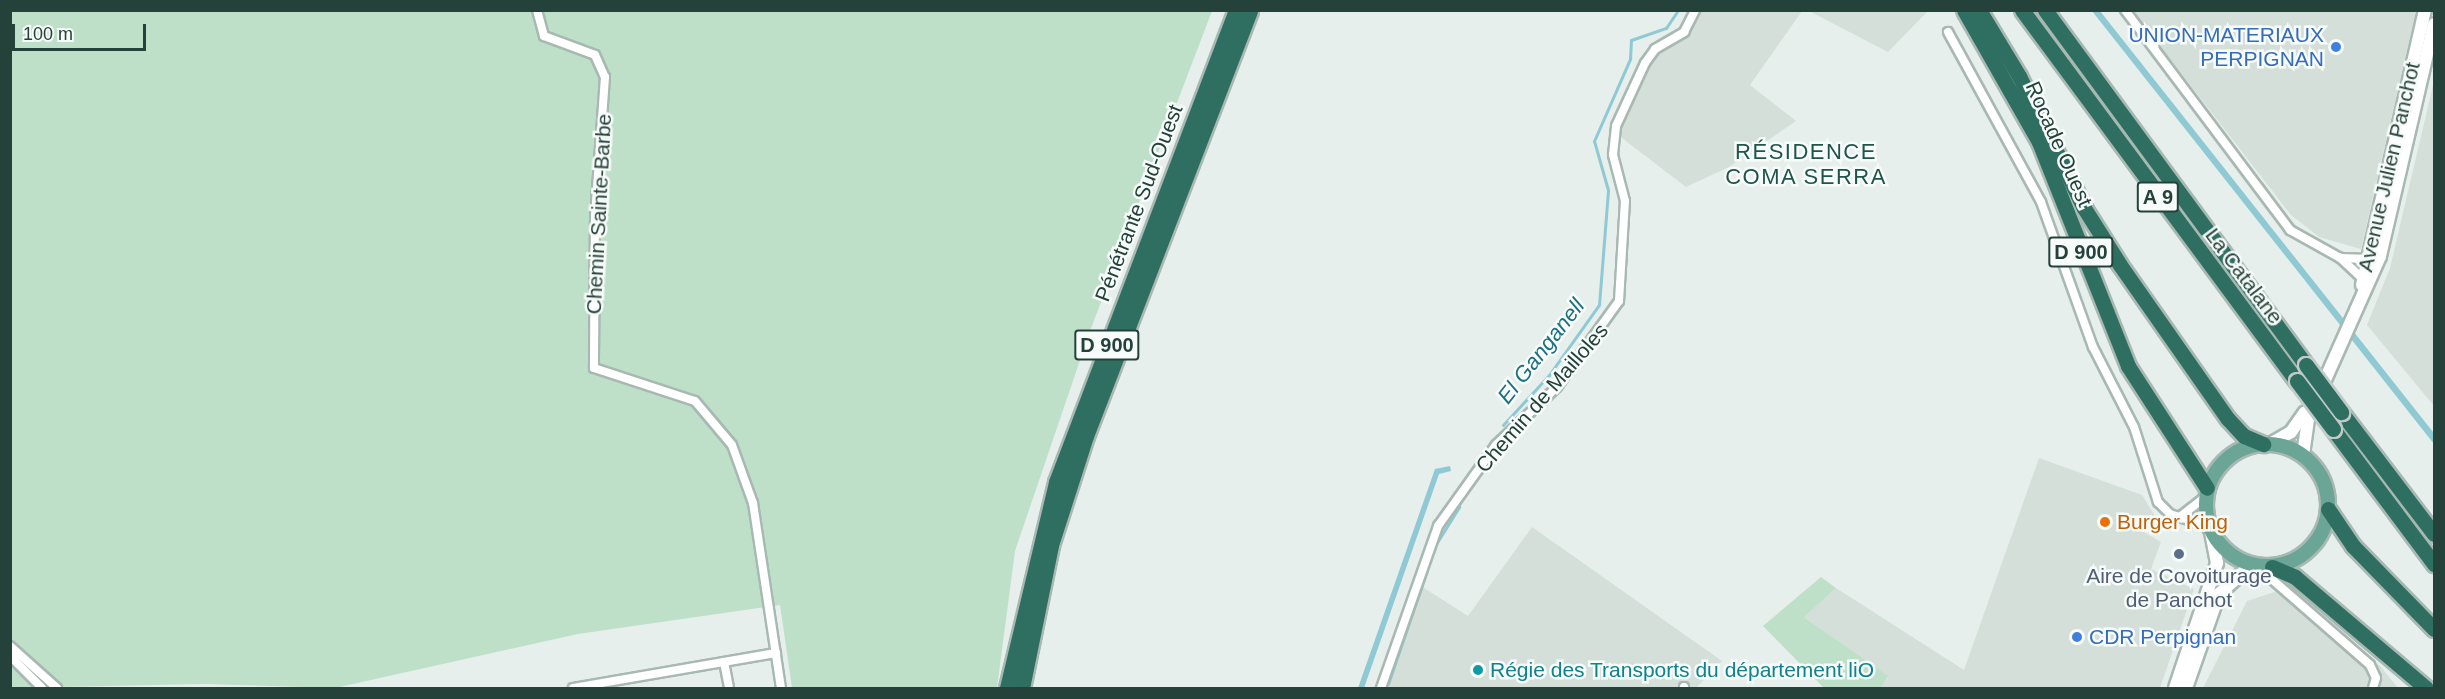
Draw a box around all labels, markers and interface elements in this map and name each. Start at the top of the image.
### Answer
scale bar [15,12,148,50]
place label: UNION-MATERIAUX PERPIGNAN [2128,22,2324,72]
text: 100 m [23,24,73,44]
marker: UNION-MATERIAUX PERPIGNAN [2329,40,2343,54]
street label: Avenue Julien Panchot [2353,60,2425,274]
street label: Rocade Ouest [2020,78,2098,210]
street label: Pénétrante Sud-Ouest [1090,101,1188,305]
street label: Chemin Sainte-Barbe [581,113,617,315]
district label: RÉSIDENCE COMA SERRA [1725,138,1887,190]
road number: A 9 [2136,180,2180,214]
street label: La Catalane [2200,223,2288,329]
road number: D 900 [2048,235,2114,269]
water label: El Ganganell [1492,293,1590,409]
street label: Chemin de Mailloles [1470,318,1614,478]
road number: D 900 [1074,328,1140,362]
place label: Burger King [2117,509,2228,535]
marker: Burger King [2098,515,2112,529]
marker: Aire de Covoiturage de Panchot [2172,547,2186,561]
place label: Aire de Covoiturage de Panchot [2086,563,2272,613]
place label: CDR Perpignan [2089,624,2236,650]
marker: CDR Perpignan [2070,630,2084,644]
place label: Régie des Transports du département liO [1490,657,1874,683]
marker: Régie des Transports du département liO [1471,663,1485,677]

